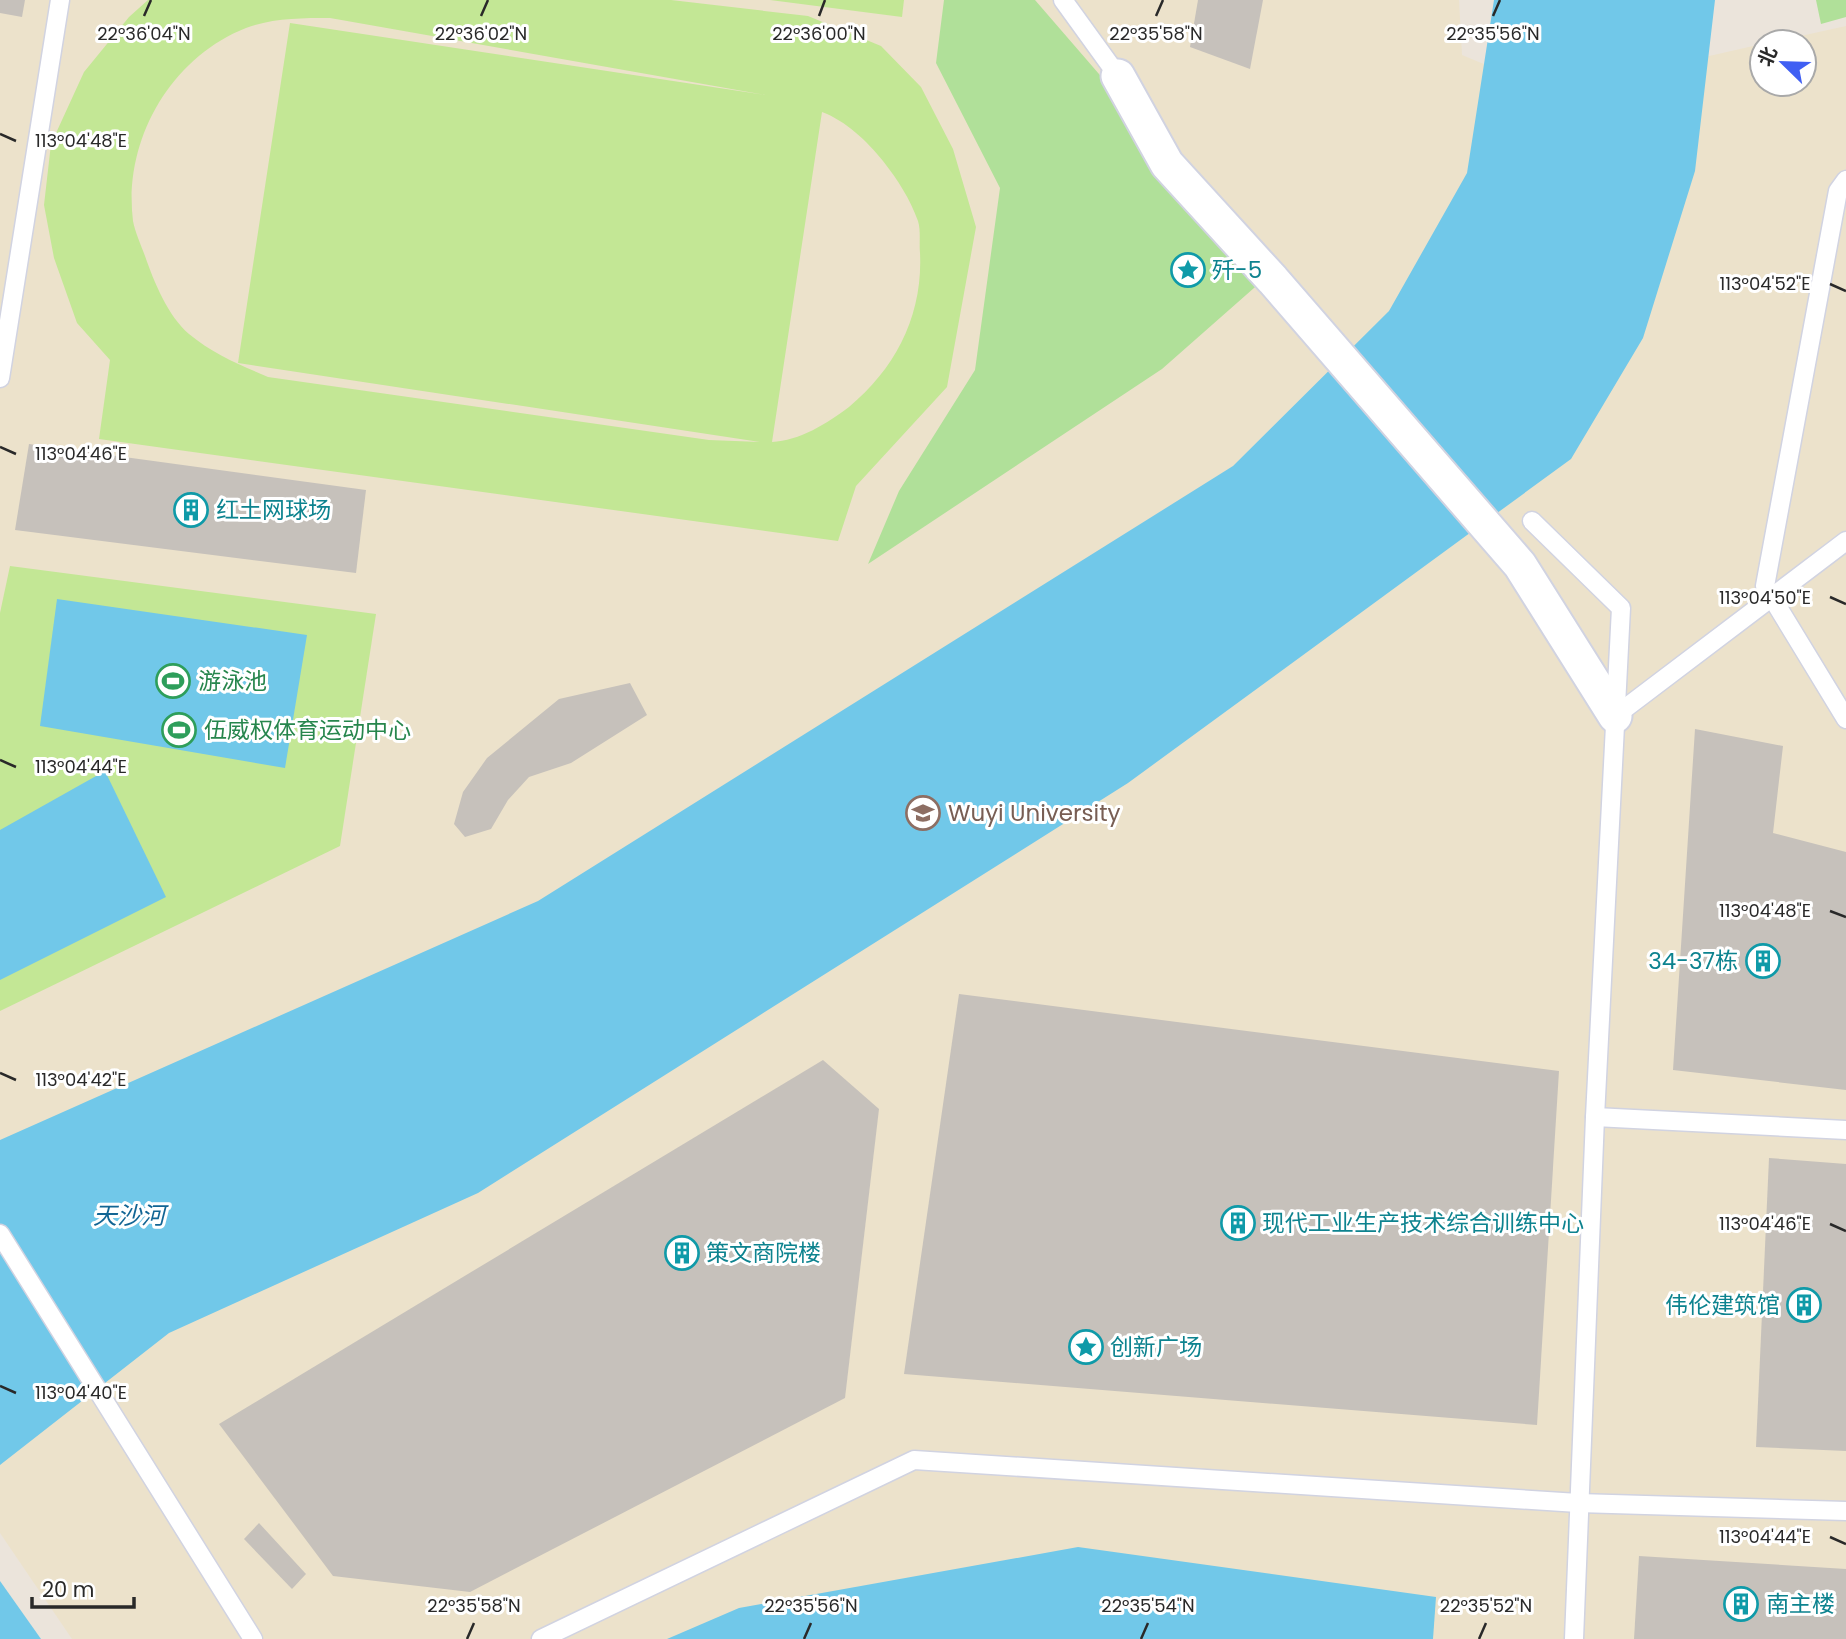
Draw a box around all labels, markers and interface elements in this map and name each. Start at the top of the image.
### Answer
text: 22°36'04"N [97,21,191,46]
text: 22°36'02"N [435,21,527,46]
text: 22°36'00"N [772,21,866,46]
text: 22°35'58"N [1109,21,1203,46]
text: 22°35'56"N [1446,21,1540,46]
north arrow [1748,28,1818,98]
text: 北 [1752,43,1784,71]
text: 113°04'48"E [35,128,127,153]
place icon: 歼-5 [1169,251,1207,289]
place label: 歼-5 [1212,254,1262,286]
text: 113°04'52"E [1719,271,1811,296]
text: 113°04'46"E [35,441,127,466]
building icon: 红土网球场 [172,491,210,529]
place label: 红土网球场 [216,494,331,526]
text: 113°04'50"E [1719,585,1811,610]
sports icon: 游泳池 [154,662,192,700]
place label: 游泳池 [198,665,267,697]
sports icon: 伍威权体育运动中心 [160,711,198,749]
place label: 伍威权体育运动中心 [204,714,411,746]
text: 113°04'44"E [35,754,127,779]
school or university icon: Wuyi University [904,794,942,832]
place label: Wuyi University [948,797,1121,829]
text: 113°04'48"E [1719,898,1811,923]
building icon: 34-37栋 [1744,942,1782,980]
place label: 34-37栋 [1648,945,1738,977]
text: 113°04'42"E [35,1067,127,1092]
water label: 天沙河 [93,1199,169,1232]
building icon: 现代工业生产技术综合训练中心 [1219,1204,1257,1242]
place label: 现代工业生产技术综合训练中心 [1262,1207,1584,1239]
text: 113°04'46"E [1719,1211,1811,1236]
building icon: 策文商院楼 [663,1234,701,1272]
place label: 策文商院楼 [706,1237,821,1269]
building icon: 伟伦建筑馆 [1785,1286,1823,1324]
place label: 伟伦建筑馆 [1665,1289,1780,1321]
place icon: 创新广场 [1067,1328,1105,1366]
place label: 创新广场 [1110,1331,1202,1363]
text: 113°04'40"E [35,1380,127,1405]
text: 113°04'44"E [1719,1524,1811,1549]
scale bar [32,1566,133,1610]
text: 20 m [42,1575,95,1604]
building icon: 南主楼 [1722,1585,1760,1623]
place label: 南主楼 [1766,1588,1835,1620]
text: 22°35'58"N [427,1593,521,1618]
text: 22°35'56"N [764,1593,858,1618]
text: 22°35'54"N [1101,1593,1195,1618]
text: 22°35'52"N [1440,1593,1532,1618]

